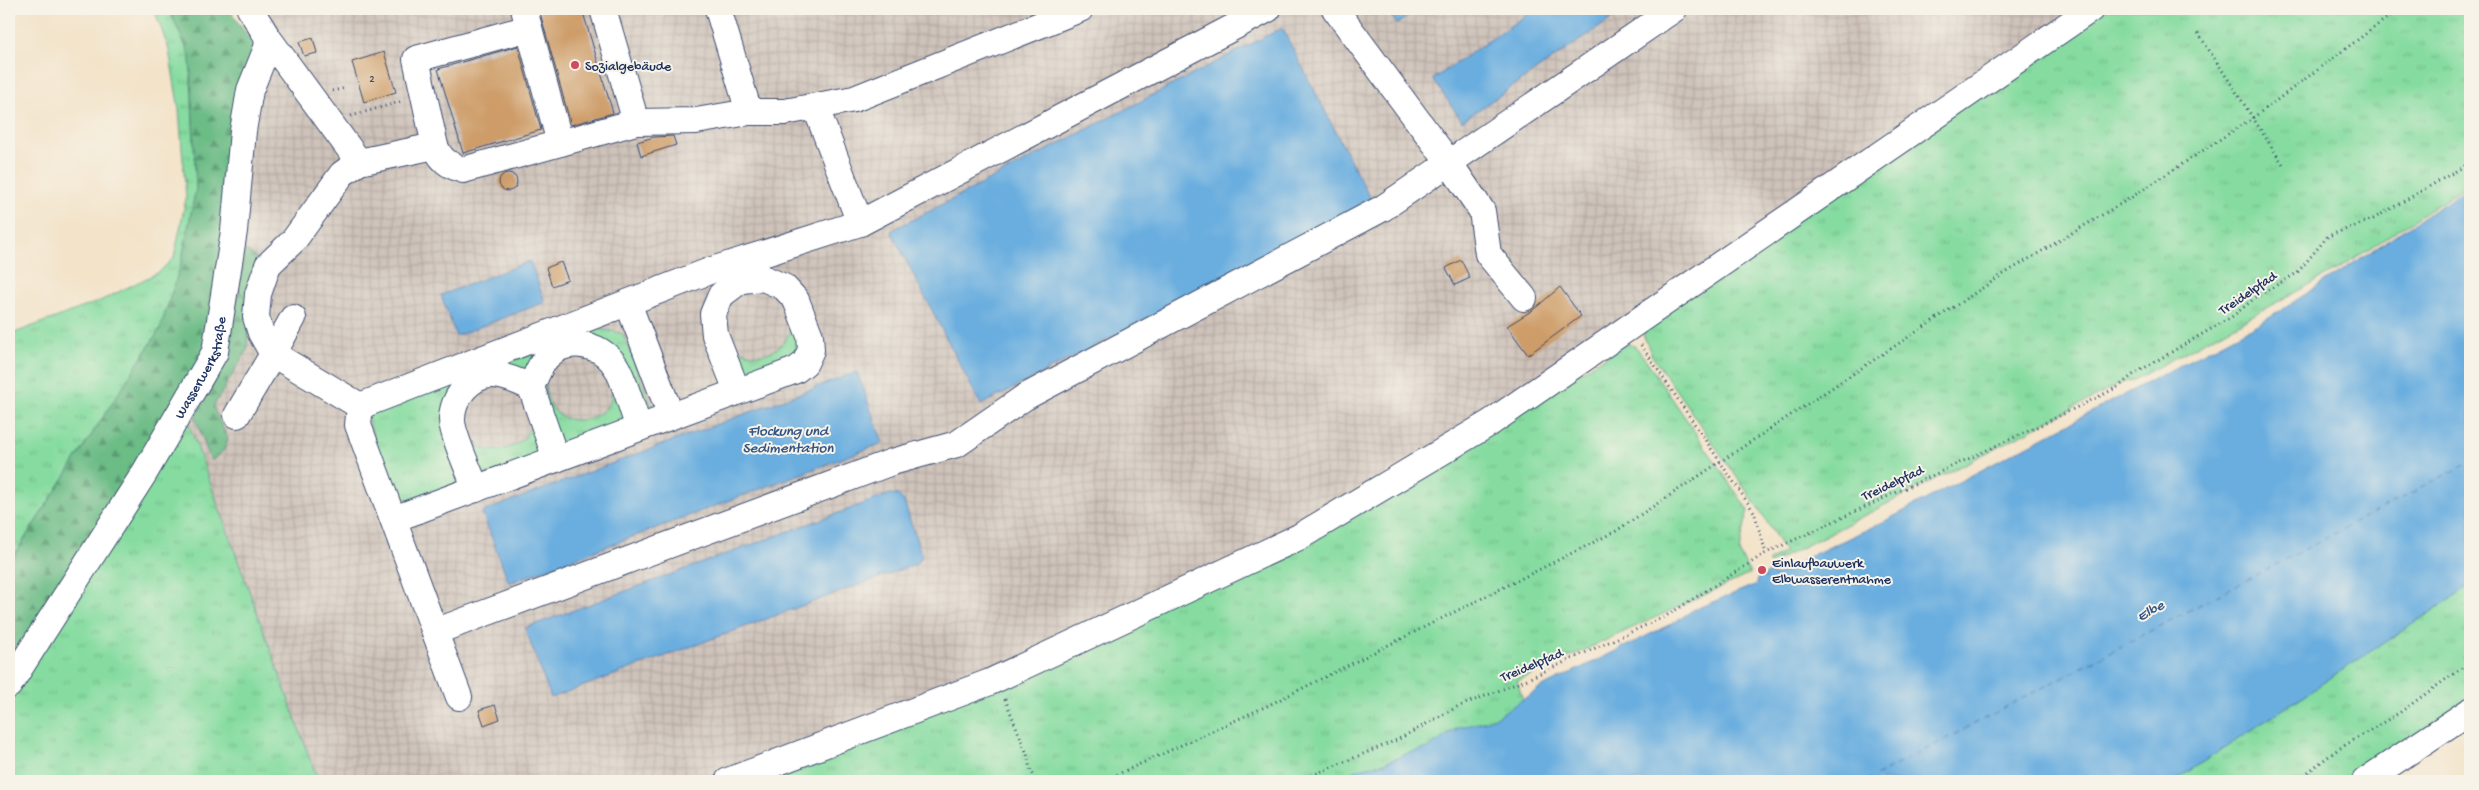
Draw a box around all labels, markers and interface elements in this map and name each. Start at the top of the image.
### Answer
marker: Sozialgebäude [569,59,581,71]
place label: Sozialgebäude [585,59,672,76]
house number: 2 [369,74,375,86]
street label: Treidelpfad [2215,267,2282,320]
street label: Wasserwerkstraße [172,315,232,422]
water label: Flockung und Sedimentation [743,423,834,458]
street label: Treidelpfad [1859,462,1928,506]
place label: Einlaufbauwerk Elbwasserentnahme [1772,556,1892,589]
marker: Einlaufbauwerk Elbwasserentnahme [1756,564,1768,576]
water label: Elbe [2134,596,2169,626]
street label: Treidelpfad [1497,645,1567,687]

